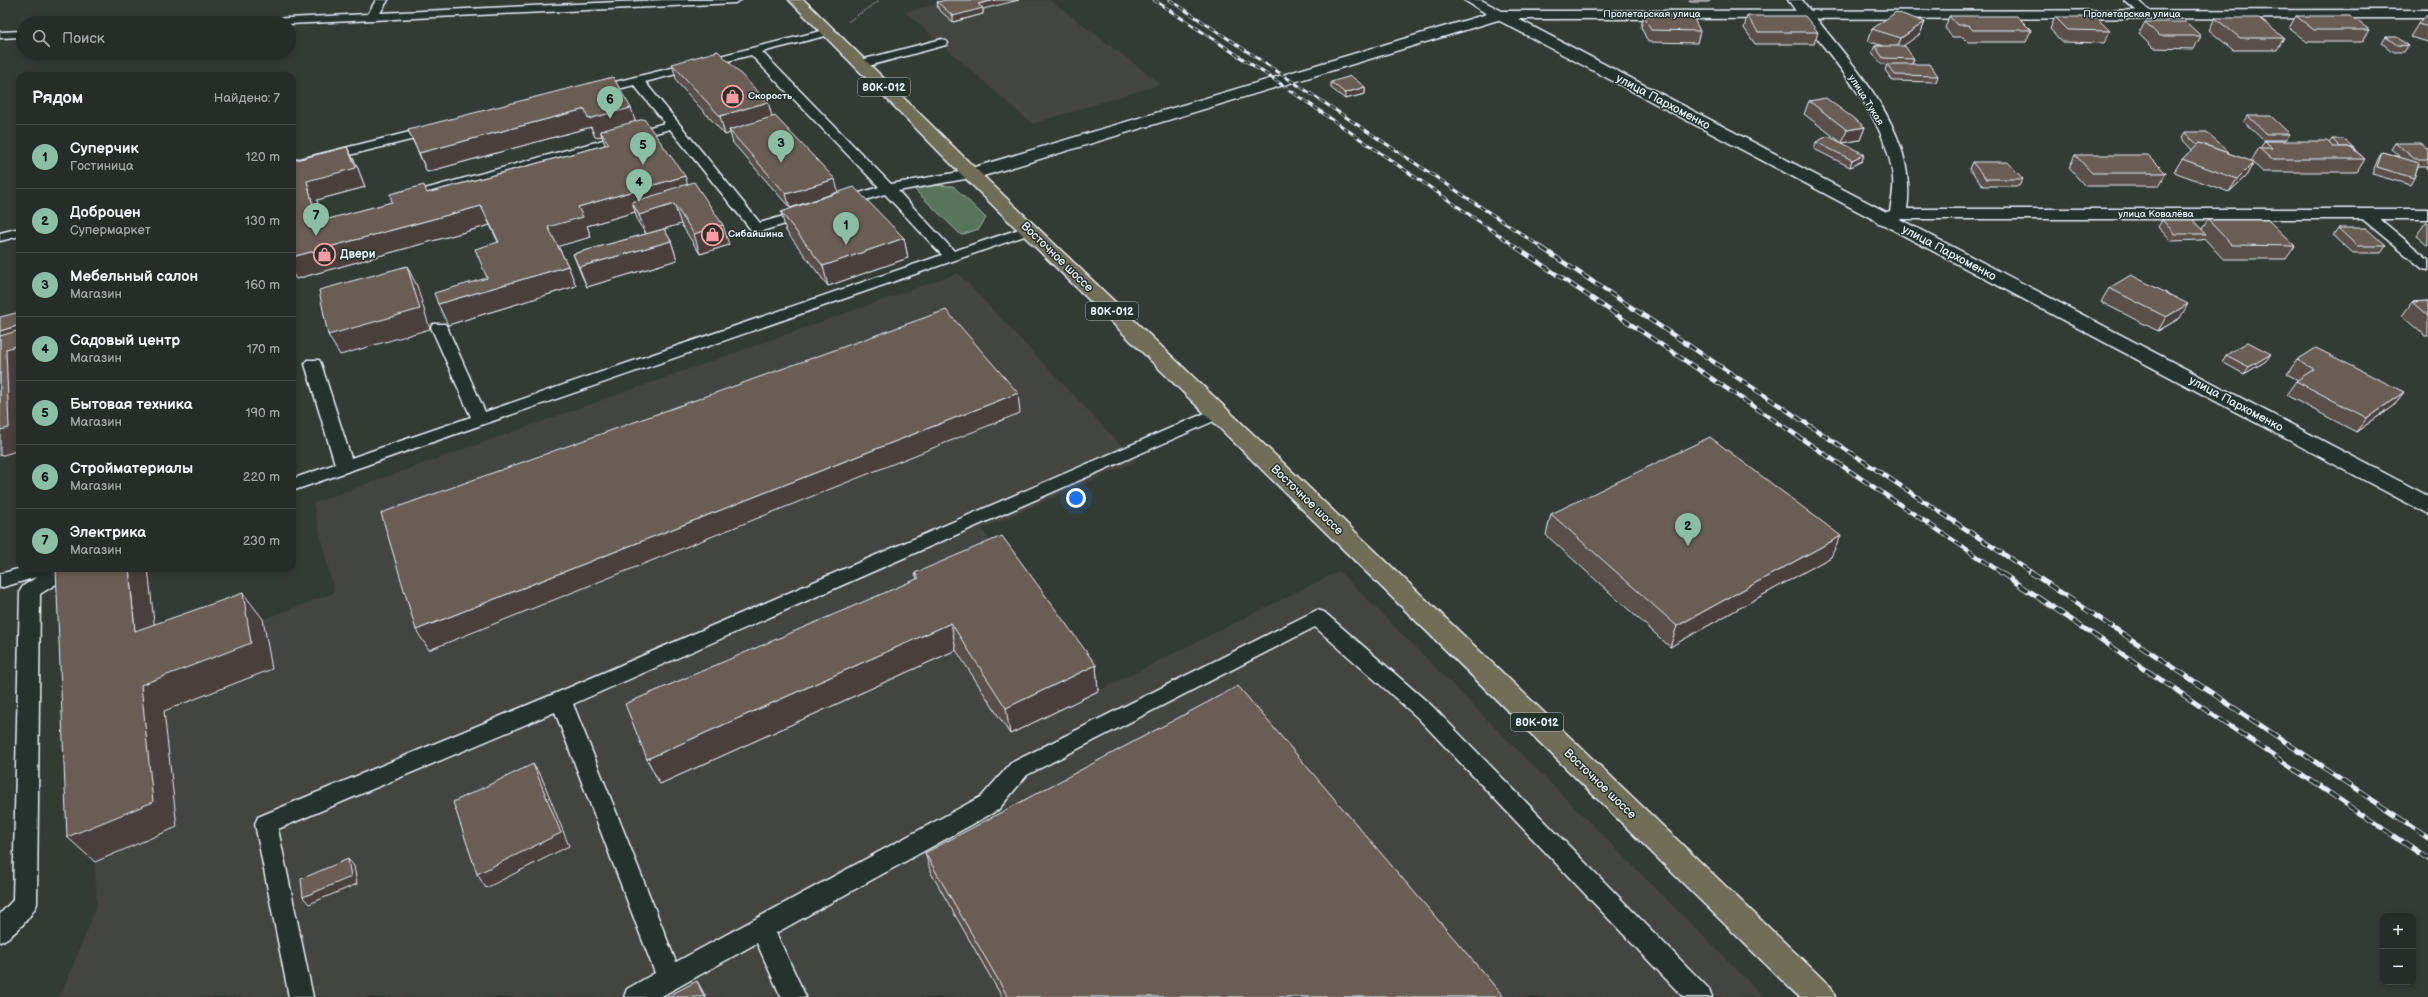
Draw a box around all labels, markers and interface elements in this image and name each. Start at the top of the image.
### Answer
street label: Пролетарская улица [1603,8,1701,20]
street label: Пролетарская улица [2083,8,2181,20]
search box [16,16,296,60]
icon: search [30,27,52,49]
text: Поиск [62,29,105,48]
street label: улица Пархоменко [1613,71,1713,133]
street label: улица Тукая [1846,72,1887,128]
road number: 80К-012 [858,78,910,96]
shop icon: Скорость [720,83,746,109]
pin: 6 [597,86,623,119]
text: Рядом [32,88,83,108]
text: Найдено: 7 [214,90,280,106]
place label: Скорость [748,90,793,102]
pin: 3 [768,130,794,163]
pin: 5 [630,132,656,165]
text: Суперчик [70,139,139,158]
text: 1 [42,149,48,165]
text: 120 m [245,149,280,165]
text: Гостиница [70,158,134,174]
pin: 4 [626,169,652,202]
text: Доброцен [70,203,141,222]
pin: 7 [303,203,329,236]
street label: улица Ковалёва [2118,208,2194,220]
pin: 1 [833,212,859,245]
text: 2 [41,213,49,229]
text: 130 m [245,213,280,229]
street label: Восточное шоссе [1018,219,1096,295]
shop icon: Сибайшина [699,221,725,247]
text: Супермаркет [70,222,151,238]
street label: улица Пархоменко [1899,222,1999,284]
place label: Сибайшина [728,228,783,240]
shop icon: Двери [312,241,338,267]
place label: Двери [340,247,376,262]
text: Мебельный салон [70,267,198,286]
text: 3 [41,277,49,293]
text: 160 m [245,277,280,293]
text: Магазин [70,286,122,302]
road number: 80К-012 [1086,302,1138,320]
text: Садовый центр [70,331,180,350]
text: 4 [41,341,49,357]
text: 170 m [247,341,280,357]
text: Магазин [70,350,122,366]
street label: улица Пархоменко [2186,373,2286,435]
text: Бытовая техника [70,395,193,414]
text: 5 [41,405,49,421]
text: 190 m [246,405,280,421]
text: Магазин [70,414,122,430]
text: Стройматериалы [70,459,193,478]
street label: Восточное шоссе [1268,462,1346,538]
text: 6 [41,469,49,485]
text: 220 m [243,469,280,485]
text: Магазин [70,478,122,494]
your location [1066,488,1086,508]
pin: 2 [1675,513,1701,546]
text: Электрика [70,523,146,542]
text: 7 [41,533,49,549]
text: 230 m [243,533,280,549]
text: Магазин [70,542,122,558]
road number: 80К-012 [1511,713,1563,731]
street label: Восточное шоссе [1561,746,1639,822]
map controls [2380,913,2416,985]
button: + [2380,913,2416,949]
button: − [2380,949,2416,985]

